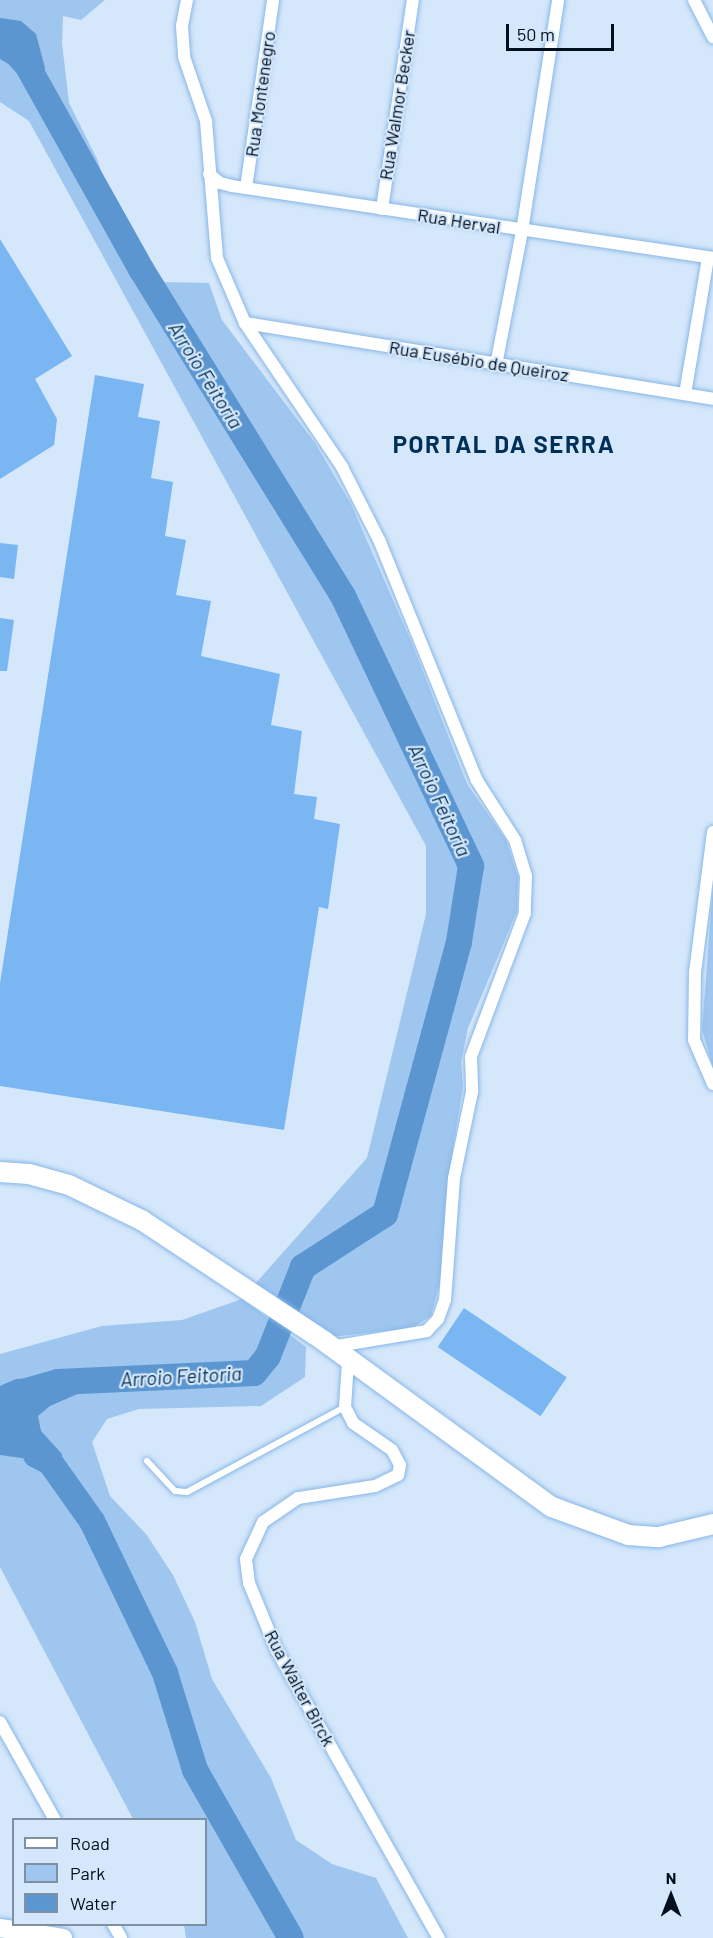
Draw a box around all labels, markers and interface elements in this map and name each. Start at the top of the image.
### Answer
scale bar [509,12,617,50]
text: 50 m [517,23,555,45]
street label: Rua Walmor Becker [374,28,420,182]
street label: Rua Montenegro [240,30,280,158]
street label: Rua Herval [416,204,502,238]
water label: Arroio Feitoria [164,317,248,433]
street label: Rua Eusébio de Queiroz [388,336,570,386]
district label: PORTAL DA SERRA [393,430,615,458]
water label: Arroio Feitoria [404,740,476,860]
water label: Arroio Feitoria [120,1361,242,1391]
street label: Rua Walter Birck [260,1626,340,1750]
legend [12,1818,207,1926]
text: Road [70,1832,110,1854]
text: Park [70,1862,105,1884]
north arrow [641,1866,701,1926]
text: N [666,1868,676,1887]
text: Water [70,1892,117,1914]

